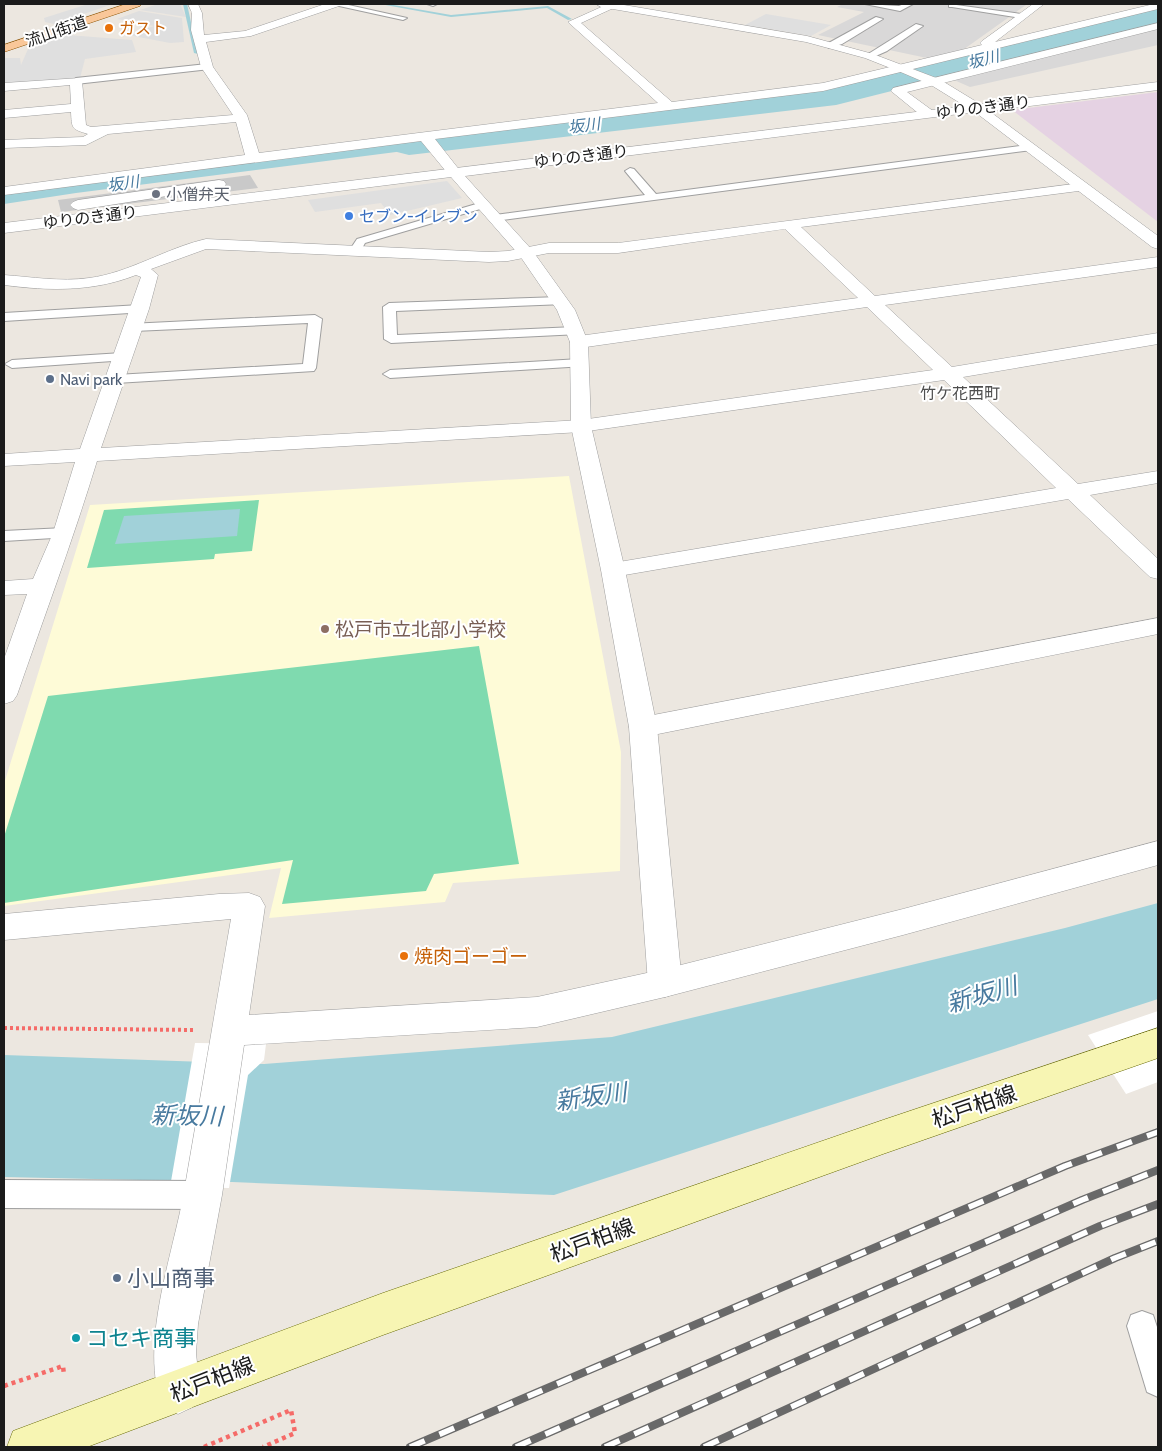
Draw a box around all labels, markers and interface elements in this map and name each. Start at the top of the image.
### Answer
street label: 流山街道 [23,12,90,51]
place label: ガスト [119,19,167,38]
marker: ガスト [103,22,115,34]
water label: 坂川 [965,46,1003,73]
street label: ゆりのき通り [934,92,1032,123]
water label: 坂川 [567,114,603,137]
street label: ゆりのき通り [532,141,630,172]
water label: 坂川 [106,172,142,195]
place label: 小僧弁天 [166,185,230,204]
marker: 小僧弁天 [150,188,162,200]
street label: ゆりのき通り [41,202,139,233]
place label: セブン-イレブン [359,207,478,226]
marker: セブン-イレブン [343,210,355,222]
place label: Navi park [60,370,123,389]
marker: Navi park [44,373,56,385]
district label: 竹ケ花西町 [920,384,1000,403]
place label: 松戸市立北部小学校 [335,618,506,641]
marker: 松戸市立北部小学校 [319,623,331,635]
place label: 焼肉ゴーゴー [414,945,528,968]
marker: 焼肉ゴーゴー [398,950,410,962]
water label: 新坂川 [943,970,1023,1018]
water label: 新坂川 [553,1077,632,1116]
street label: 松戸柏線 [928,1079,1020,1134]
water label: 新坂川 [151,1100,226,1131]
street label: 松戸柏線 [546,1213,638,1268]
place label: 小山商事 [127,1265,215,1292]
marker: 小山商事 [111,1272,123,1284]
place label: コセキ商事 [86,1325,196,1352]
marker: コセキ商事 [70,1332,82,1344]
street label: 松戸柏線 [166,1351,258,1408]

